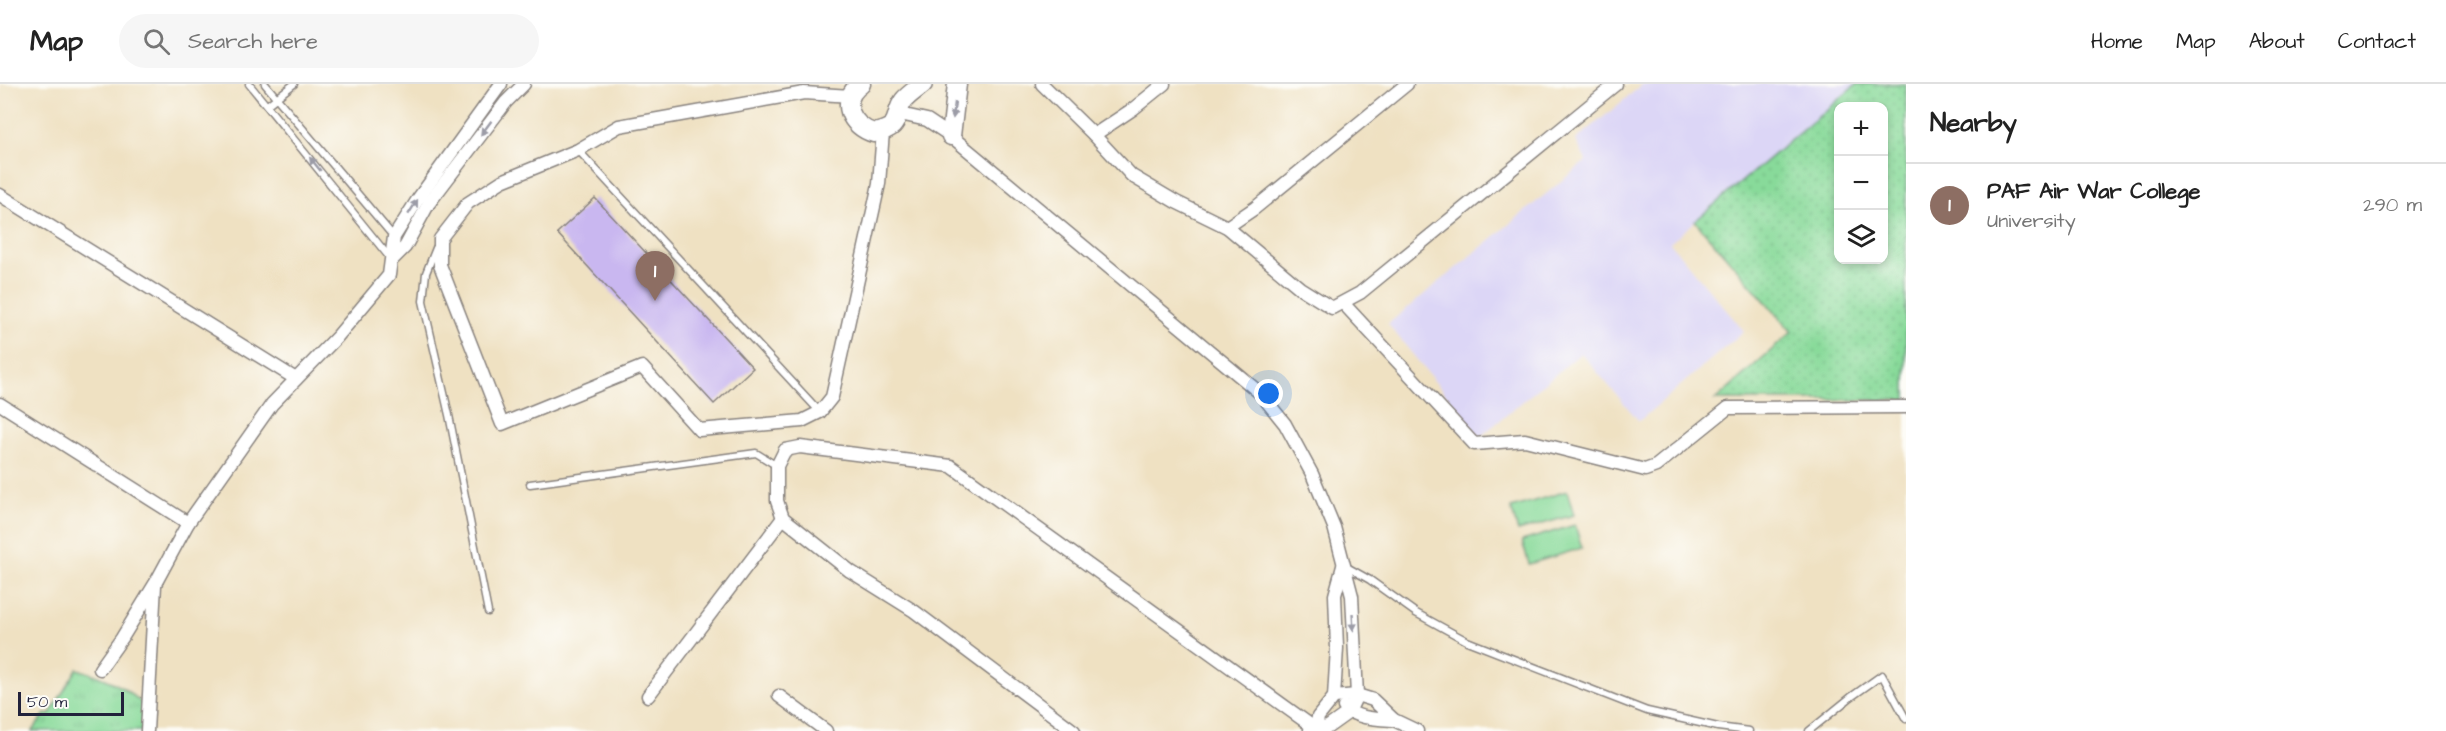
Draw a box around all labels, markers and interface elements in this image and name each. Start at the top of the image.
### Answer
search box [119,14,539,68]
text: Map [30,22,83,61]
icon: search [140,25,173,58]
text: Search here [188,26,318,57]
text: Home [2091,27,2143,56]
text: Map [2176,27,2216,56]
text: About [2249,27,2305,56]
text: Contact [2338,27,2416,56]
one-way arrow [949,101,958,120]
map controls [1834,102,1888,264]
button: + [1834,102,1888,156]
text: Nearby [1930,105,2017,141]
one-way arrow [480,121,492,136]
button: − [1834,156,1888,210]
one-way arrow [309,157,321,172]
text: PAF Air War College [1987,176,2200,207]
text: 1 [1948,191,1951,219]
text: 290 m [2363,191,2422,219]
one-way arrow [407,199,418,215]
text: University [1987,207,2076,235]
button: layers [1834,210,1888,264]
pin: 1 [636,252,674,301]
your location [1254,379,1283,408]
one-way arrow [1348,613,1357,632]
scale bar [18,689,124,716]
text: 50 m [27,691,67,713]

